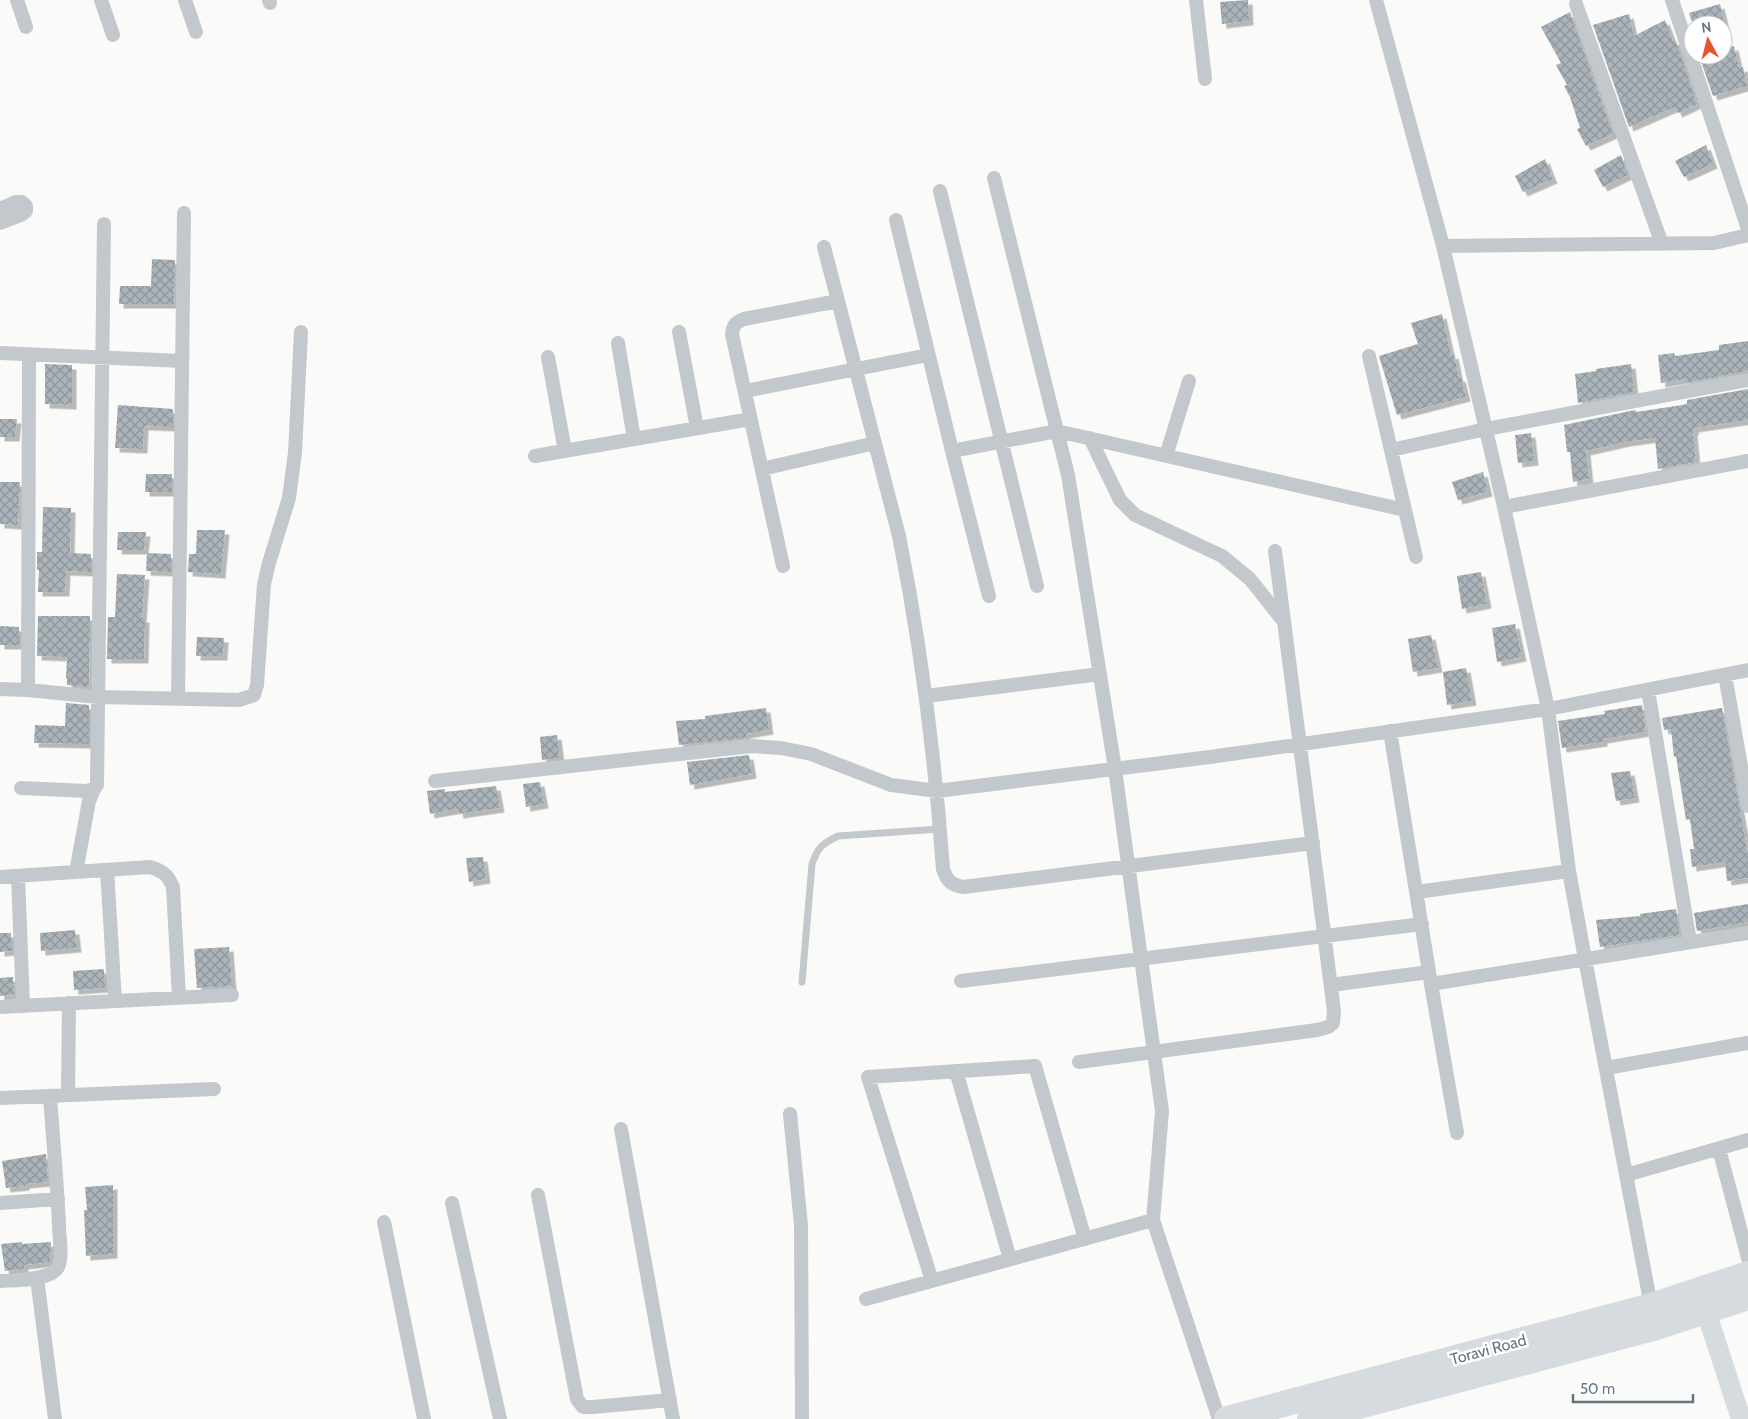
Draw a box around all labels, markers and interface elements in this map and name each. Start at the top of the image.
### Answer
north arrow [1683,15,1733,65]
text: N [1700,18,1712,37]
street label: Toravi Road [1448,1330,1528,1369]
scale bar [1573,1372,1693,1404]
text: 50 m [1580,1380,1615,1398]

